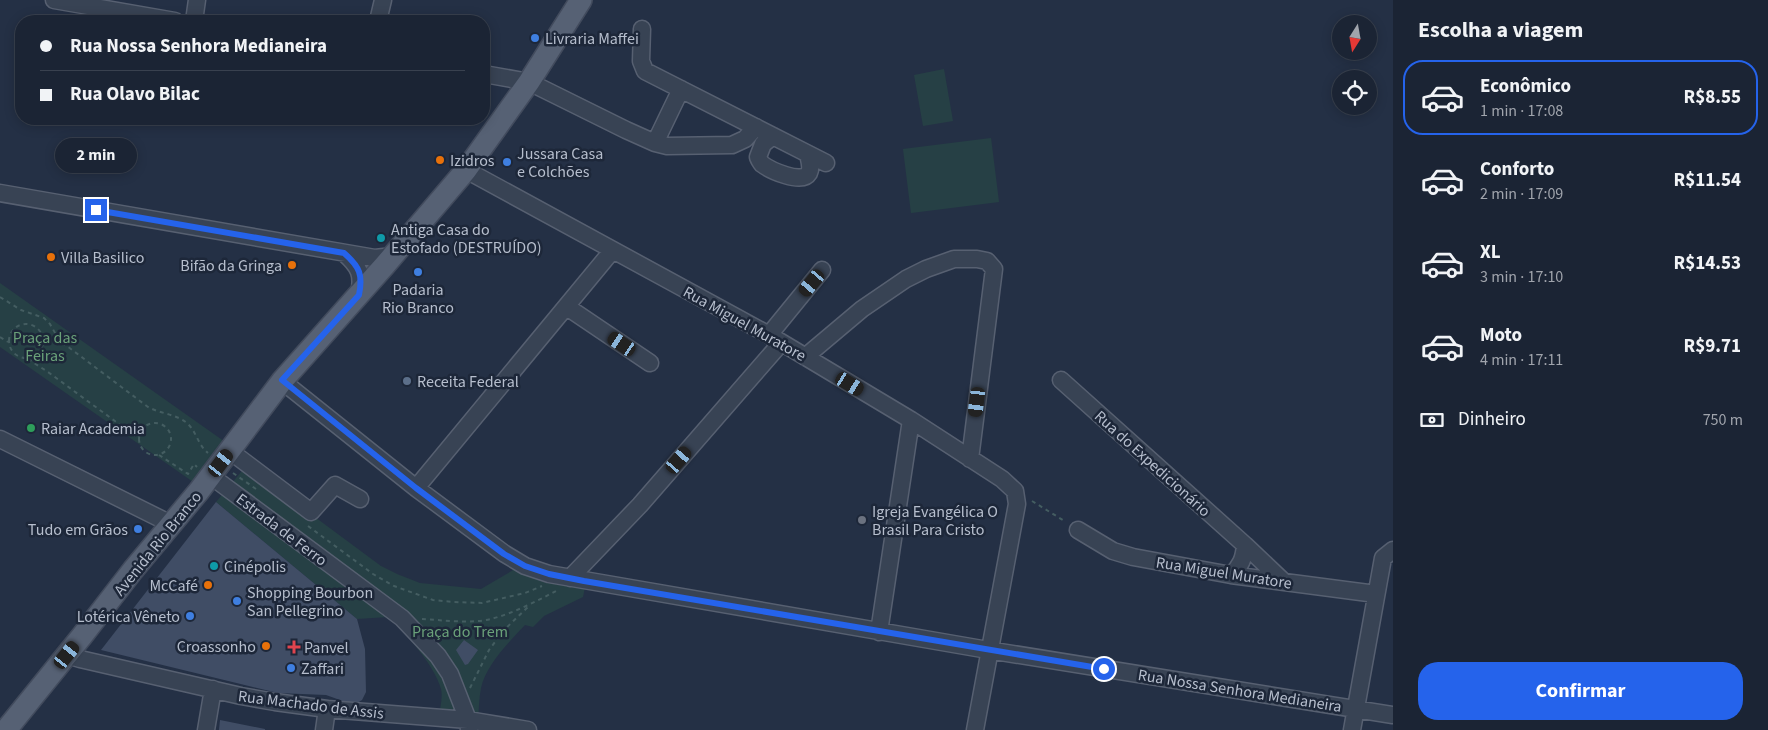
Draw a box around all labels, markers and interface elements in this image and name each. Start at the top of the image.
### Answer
text: Escolha a viagem [1418,14,1583,46]
north arrow [1332,15,1378,60]
map controls [1332,15,1377,115]
place label: Livraria Maffei [545,28,639,50]
marker: Livraria Maffei [529,32,541,44]
text: Rua Nossa Senhora Medianeira [70,33,327,60]
button: locate [1332,70,1377,115]
text: Econômico [1480,73,1571,100]
icon: car [1420,75,1465,120]
text: Rua Olavo Bilac [70,81,200,108]
text: R$8.55 [1684,84,1741,111]
text: 1 min · 17:08 [1480,100,1563,122]
callout: 2 min [55,138,137,172]
place label: Jussara Casa e Colchões [517,143,603,183]
text: 2 min [77,144,115,166]
place label: Izidros [450,150,495,172]
marker: Izidros [434,154,446,166]
marker: Jussara Casa e Colchões [501,156,513,168]
text: Conforto [1480,156,1554,183]
icon: car [1420,158,1465,203]
text: R$11.54 [1673,167,1741,194]
text: 2 min · 17:09 [1480,183,1563,205]
route end [85,199,107,221]
place label: Antiga Casa do Estofado (DESTRUÍDO) [391,219,542,259]
marker: Antiga Casa do Estofado (DESTRUÍDO) [375,232,387,244]
text: XL [1480,239,1501,266]
icon: car [1420,241,1465,286]
place label: Villa Basilico [61,247,144,269]
text: R$14.53 [1673,250,1741,277]
marker: Villa Basilico [45,251,57,263]
place label: Bifão da Gringa [180,255,282,277]
marker: Bifão da Gringa [286,259,298,271]
marker: Padaria Rio Branco [412,266,424,278]
text: 3 min · 17:10 [1480,266,1563,288]
car [796,267,827,299]
place label: Padaria Rio Branco [382,279,454,319]
street label: Rua Miguel Muratore [679,281,810,367]
text: Moto [1480,322,1522,349]
icon: car [1420,324,1465,369]
park label: Praça das Feiras [13,327,77,367]
car [605,329,638,359]
text: R$9.71 [1684,333,1741,360]
text: 4 min · 17:11 [1480,349,1563,371]
car [833,370,866,398]
place label: Receita Federal [417,371,519,393]
marker: Receita Federal [401,375,413,387]
car [967,386,986,418]
street label: Rua do Expedicionário [1089,406,1215,522]
icon: cash [1418,406,1446,434]
text: Dinheiro [1458,406,1526,433]
text: 750 m [1703,409,1743,431]
place label: Raiar Academia [41,418,145,440]
marker: Raiar Academia [25,422,37,434]
car [663,444,694,476]
car [205,447,236,479]
street label: Avenida Rio Branco [109,487,207,601]
street label: Estrada de Ferro [231,488,331,571]
place label: Igreja Evangélica O Brasil Para Cristo [872,501,998,541]
marker: Igreja Evangélica O Brasil Para Cristo [856,514,868,526]
place label: Tudo em Grãos [28,519,128,541]
marker: Tudo em Grãos [132,523,144,535]
street label: Rua Miguel Muratore [1154,551,1293,595]
place label: Cinépolis [224,556,286,578]
marker: Cinépolis [208,560,220,572]
place label: McCafé [149,575,198,597]
marker: McCafé [202,579,214,591]
place label: Shopping Bourbon San Pellegrino [247,582,373,622]
marker: Shopping Bourbon San Pellegrino [231,595,243,607]
place label: Lotérica Vêneto [77,606,180,628]
marker: Lotérica Vêneto [184,610,196,622]
park label: Praça do Trem [412,621,508,643]
place label: Croassonho [177,636,256,658]
place label: Panvel [304,637,349,659]
car [51,639,82,671]
marker: Croassonho [260,640,272,652]
marker: Panvel [288,641,300,653]
place label: Zaffari [301,658,344,680]
route start [1093,658,1115,680]
marker: Zaffari [285,662,297,674]
button: Confirmar [1418,662,1743,720]
street label: Rua Nossa Senhora Medianeira [1136,664,1343,718]
street label: Rua Machado de Assis [237,685,385,725]

